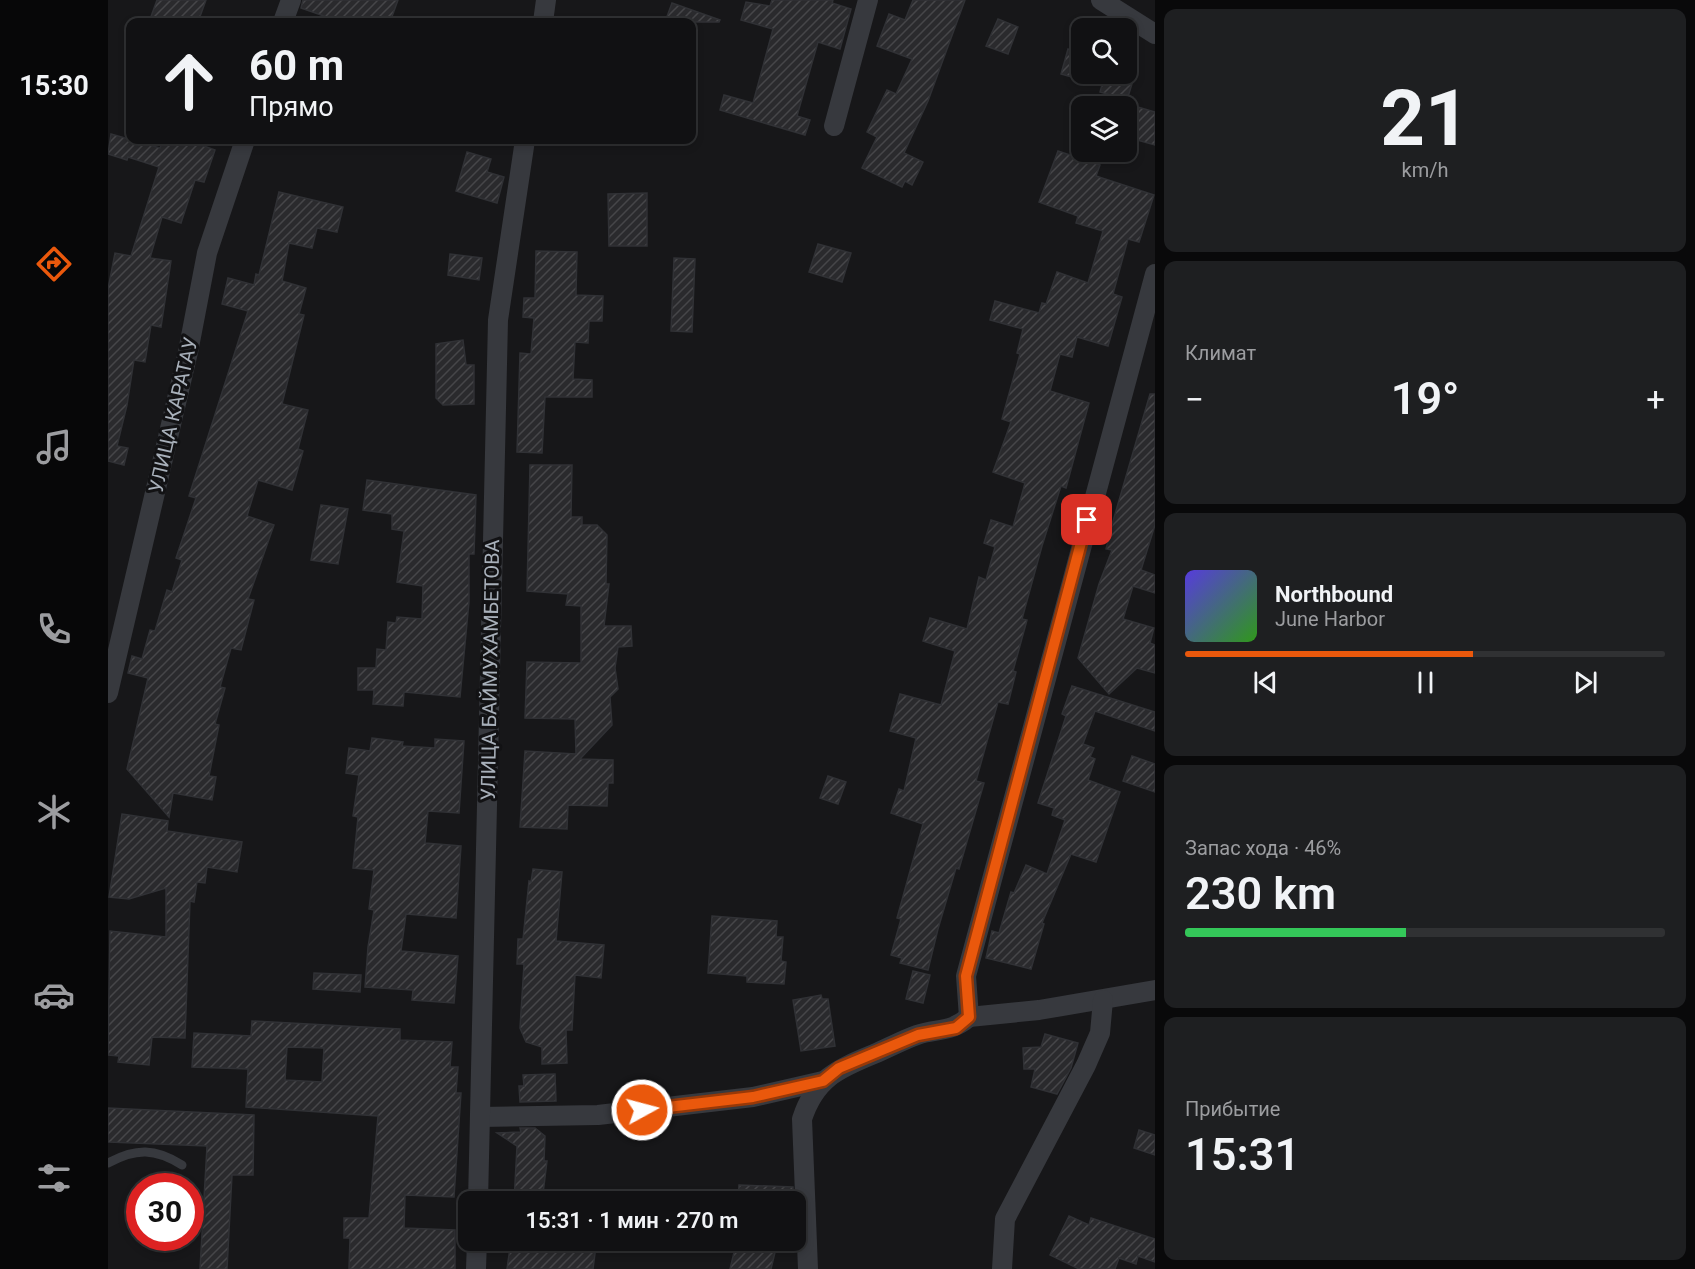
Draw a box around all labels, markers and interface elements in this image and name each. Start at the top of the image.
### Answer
map controls [1071,18,1137,162]
button: search [1071,18,1137,84]
text: 60 m [249,41,344,90]
icon: ahead [150,42,228,120]
text: 15:30 [19,70,89,102]
text: 21 [1380,73,1470,164]
text: Прямо [249,91,334,123]
button: layers [1071,96,1137,162]
text: km/h [1402,158,1448,182]
icon: directions [33,243,75,285]
street label: УЛИЦА КАРАТАУ [143,335,203,495]
text: Климат [1185,341,1256,365]
text: 19° [1391,372,1459,425]
text: − [1185,380,1204,419]
text: + [1646,380,1665,419]
icon: music [33,426,75,468]
pin [1061,494,1112,545]
icon: arrive [1070,503,1103,536]
street label: УЛИЦА БАЙМУХАМБЕТОВА [476,539,504,801]
text: Northbound [1275,582,1393,607]
text: June Harbor [1275,607,1385,631]
icon: phone [33,608,75,650]
icon: previous [1249,666,1282,699]
icon: pause [1409,666,1442,699]
icon: next [1569,666,1602,699]
icon: climate [33,791,75,833]
text: Запас хода · 46% [1185,836,1341,860]
text: 230 km [1185,867,1336,920]
icon: car [33,974,75,1016]
position arrow [610,1078,674,1142]
text: Прибытие [1185,1097,1280,1121]
text: 15:31 [1185,1128,1300,1181]
icon: filters [33,1157,75,1199]
speed limit sign: 30 [126,1173,204,1251]
text: 15:31 · 1 мин · 270 m [526,1208,738,1233]

